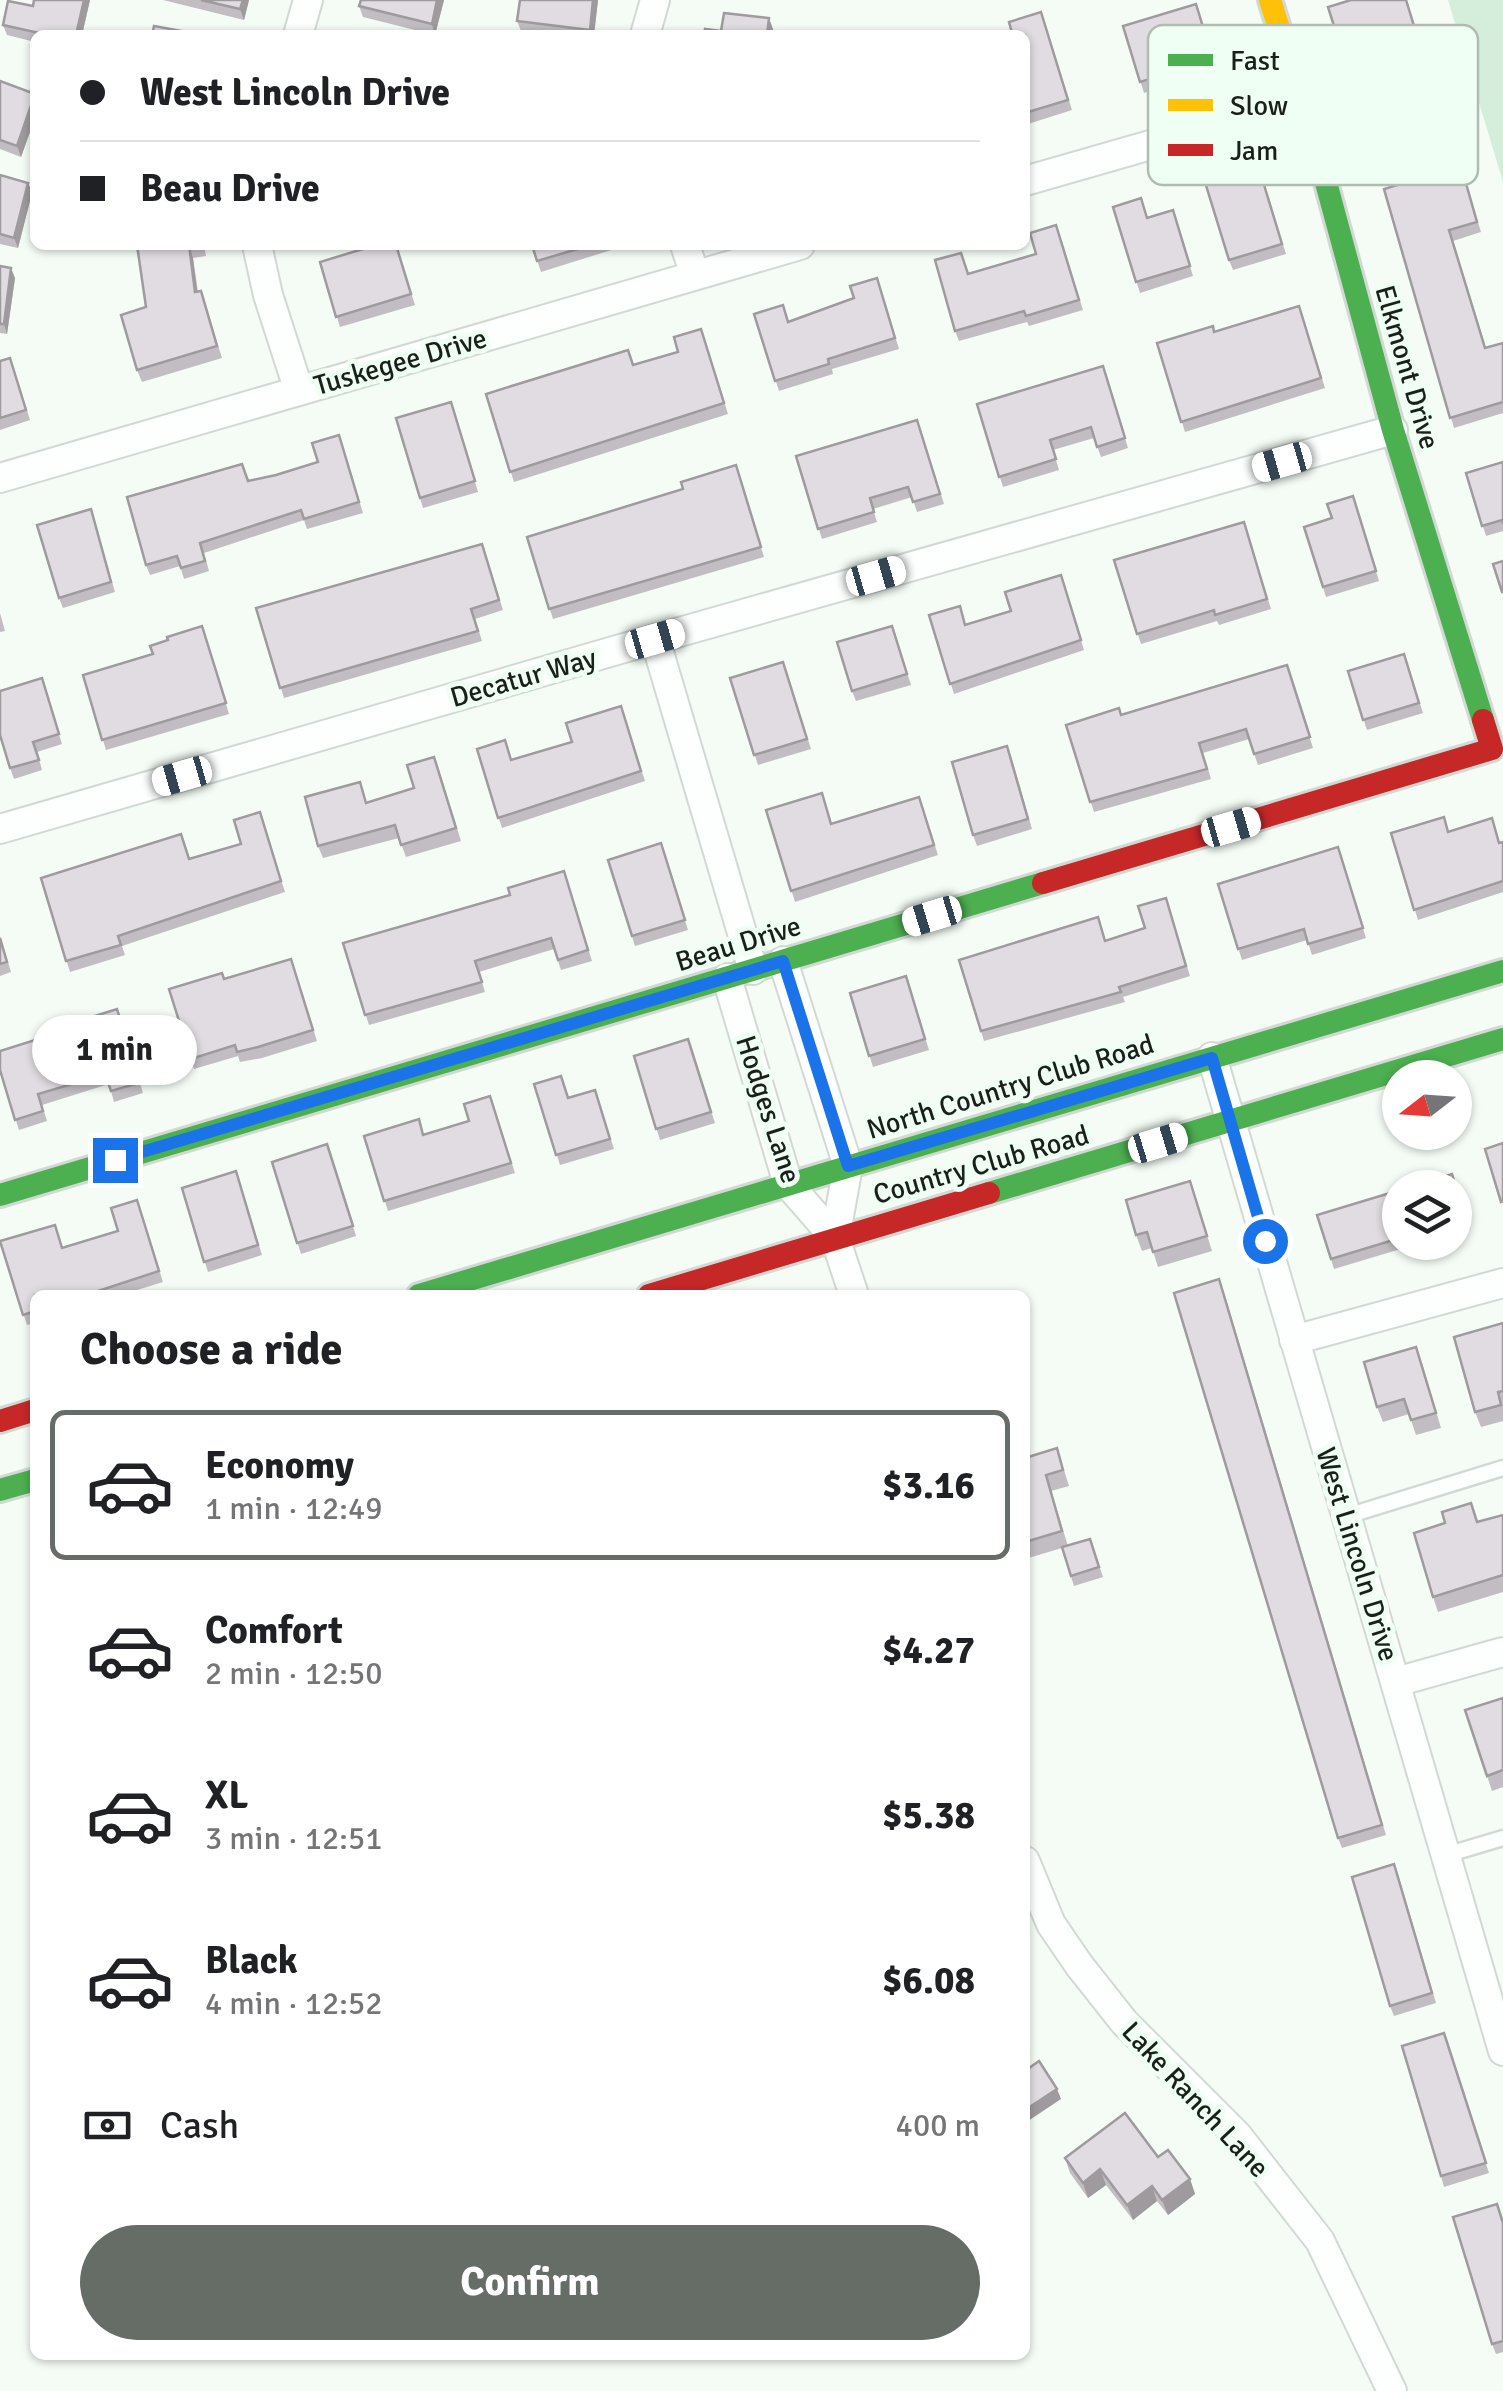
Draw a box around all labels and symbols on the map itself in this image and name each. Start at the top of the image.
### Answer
legend [1148,25,1478,185]
text: Fast [1230,44,1280,78]
text: Slow [1230,89,1288,123]
text: Jam [1230,134,1278,168]
street label: Elkmont Drive [1367,281,1447,453]
street label: Tuskegee Drive [310,321,491,403]
car [1249,439,1315,485]
car [843,553,909,599]
car [622,616,688,662]
street label: Decatur Way [446,641,600,715]
car [149,753,215,799]
car [1198,804,1264,850]
car [899,893,965,939]
street label: Beau Drive [672,909,805,979]
callout: 1 min [32,1015,198,1085]
street label: North Country Club Road [863,1027,1158,1147]
street label: Hodges Lane [728,1031,808,1187]
north arrow [1382,1060,1472,1150]
street label: Country Club Road [869,1118,1093,1212]
car [1125,1120,1191,1166]
route end [93,1138,138,1183]
route start [1243,1219,1288,1264]
street label: West Lincoln Drive [1308,1443,1406,1665]
street label: Lake Ranch Lane [1114,2015,1276,2185]

